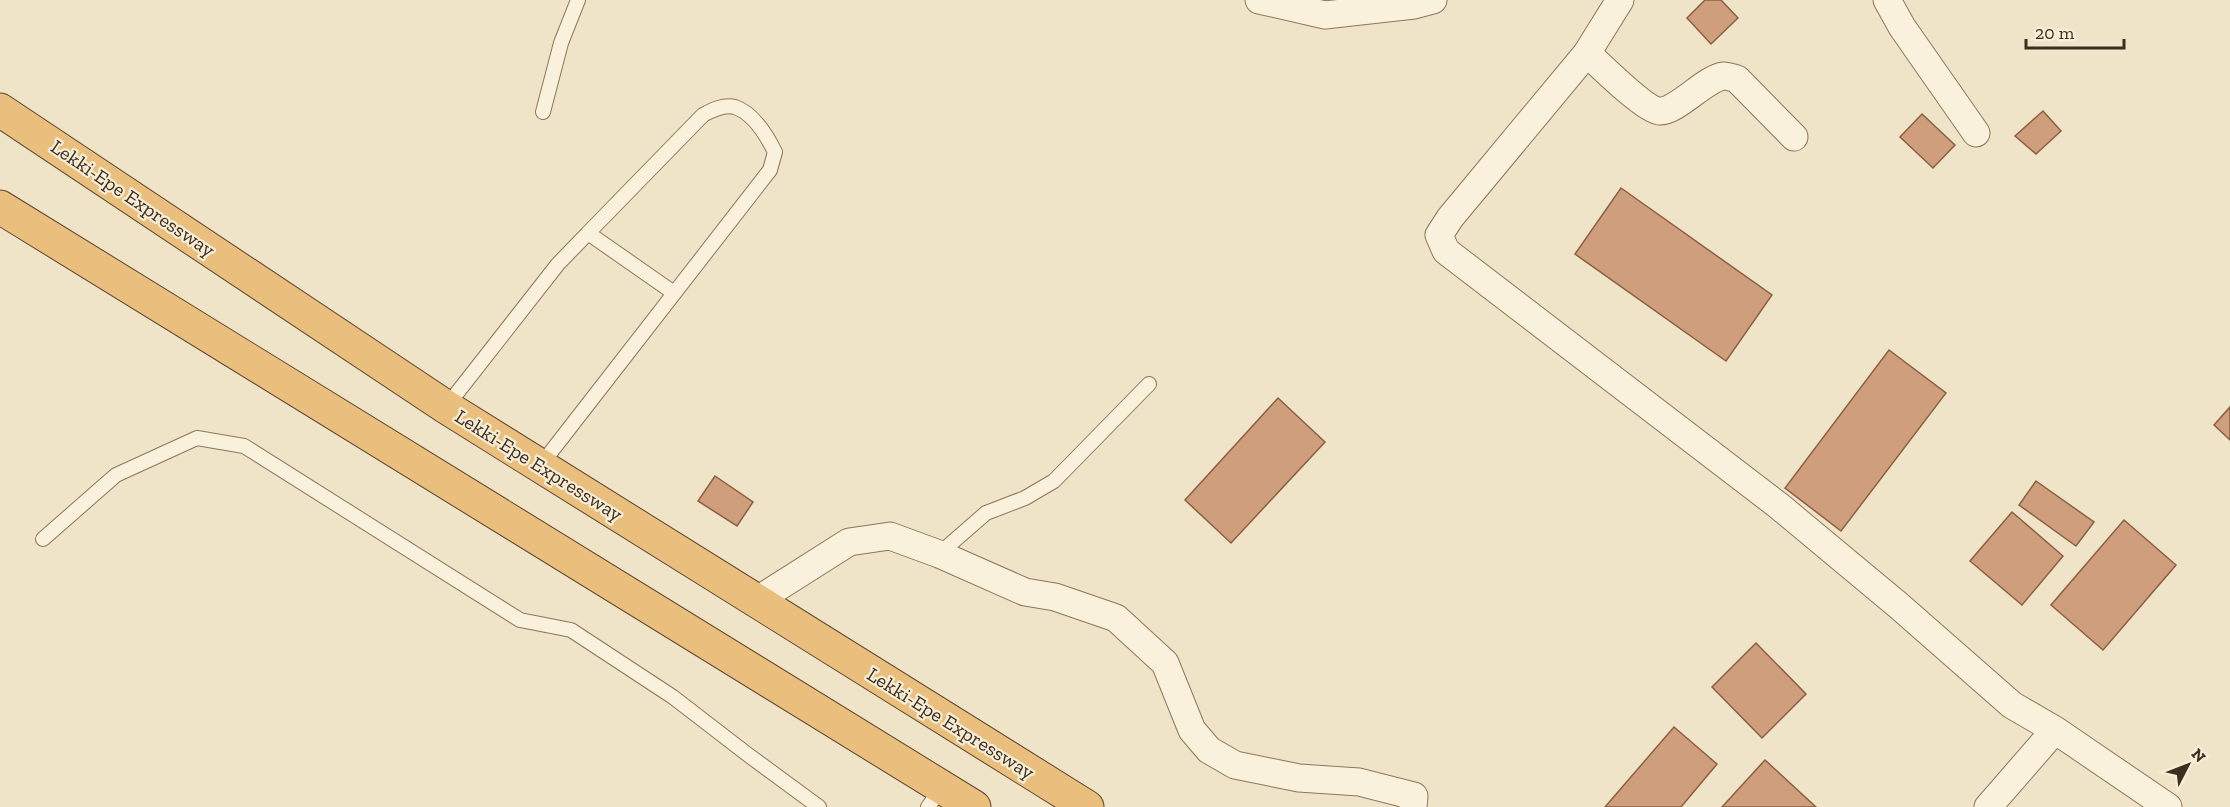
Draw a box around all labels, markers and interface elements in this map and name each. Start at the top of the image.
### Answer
scale bar [2026,12,2124,50]
text: 20 m [2035,22,2075,44]
street label: Lekki-Epe Expressway [46,134,220,262]
street label: Lekki-Epe Expressway [451,404,628,527]
street label: Lekki-Epe Expressway [863,662,1040,785]
north arrow [2158,735,2218,795]
text: N [2188,744,2210,766]

